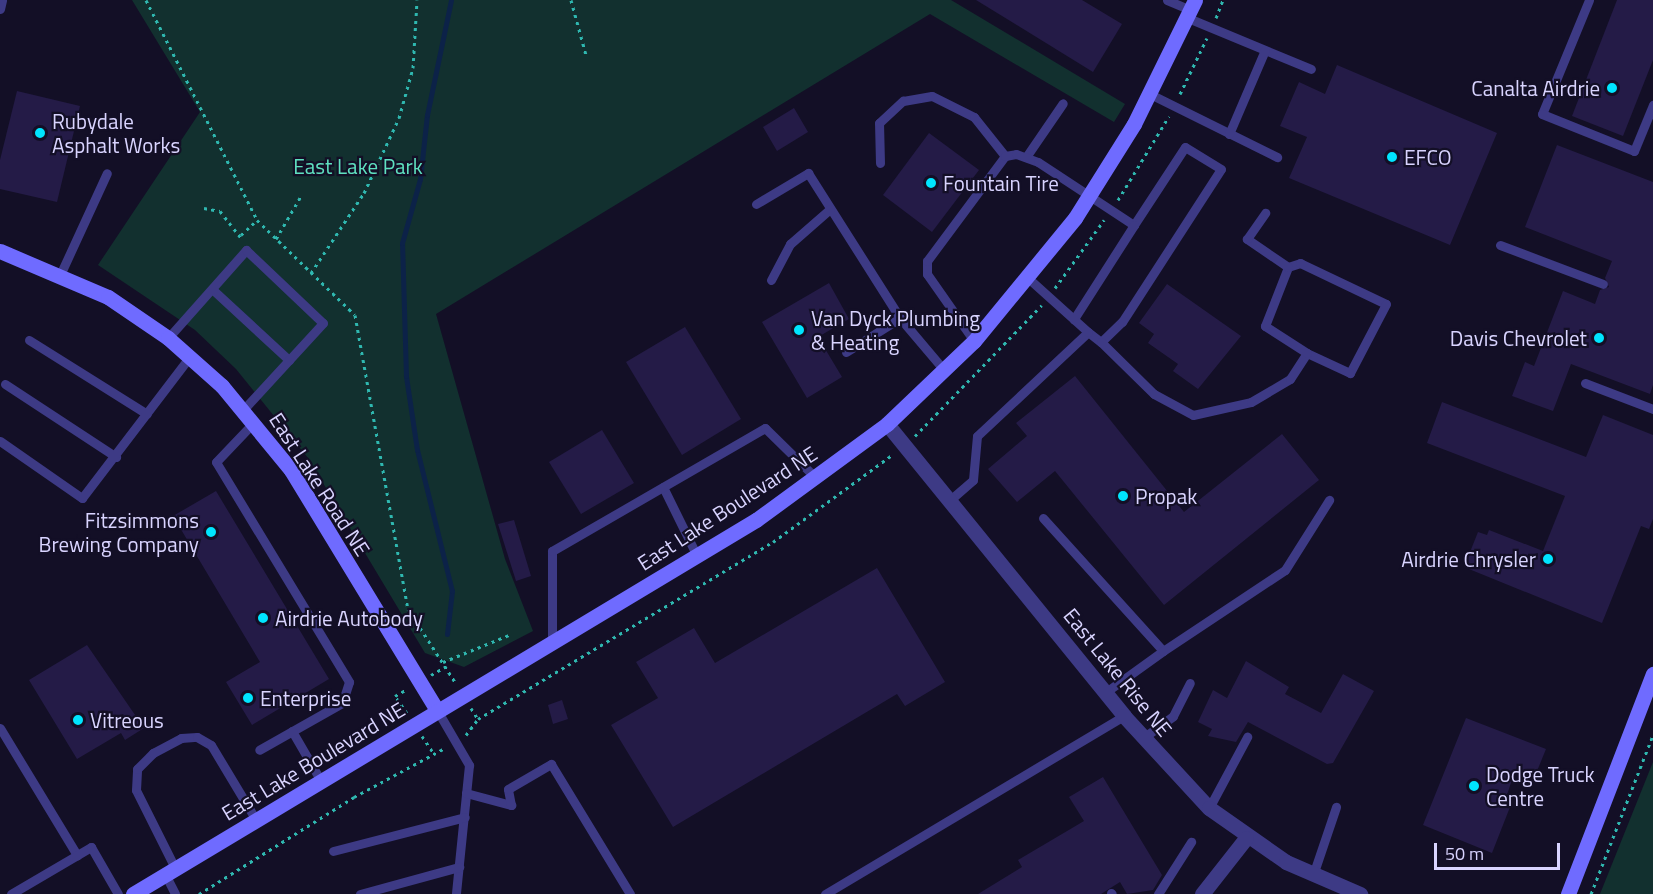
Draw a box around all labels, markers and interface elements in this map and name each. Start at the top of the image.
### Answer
place label: Canalta Airdrie [1471,75,1600,101]
marker: Canalta Airdrie [1605,81,1619,95]
place label: Rubydale Asphalt Works [52,108,180,158]
marker: Rubydale Asphalt Works [33,126,47,140]
place label: EFCO [1404,144,1452,170]
marker: EFCO [1385,150,1399,164]
park label: East Lake Park [293,153,423,179]
place label: Fountain Tire [943,170,1059,196]
marker: Fountain Tire [924,176,938,190]
place label: Van Dyck Plumbing & Heating [811,305,980,355]
marker: Van Dyck Plumbing & Heating [792,323,806,337]
place label: Davis Chevrolet [1450,325,1587,351]
marker: Davis Chevrolet [1592,331,1606,345]
street label: East Lake Road NE [264,408,376,560]
street label: East Lake Boulevard NE [633,441,821,575]
place label: Propak [1135,483,1197,509]
marker: Propak [1116,489,1130,503]
place label: Fitzsimmons Brewing Company [38,507,199,557]
marker: Fitzsimmons Brewing Company [204,525,218,539]
place label: Airdrie Chrysler [1401,546,1536,572]
marker: Airdrie Chrysler [1541,552,1555,566]
street label: East Lake Rise NE [1059,603,1177,741]
place label: Airdrie Autobody [275,605,423,631]
marker: Airdrie Autobody [256,611,270,625]
place label: Enterprise [260,685,351,711]
marker: Enterprise [241,691,255,705]
street label: East Lake Boulevard NE [217,696,409,826]
place label: Vitreous [90,707,164,733]
marker: Vitreous [71,713,85,727]
place label: Dodge Truck Centre [1486,761,1595,811]
marker: Dodge Truck Centre [1467,779,1481,793]
scale bar [1437,831,1563,869]
text: 50 m [1445,840,1484,867]

